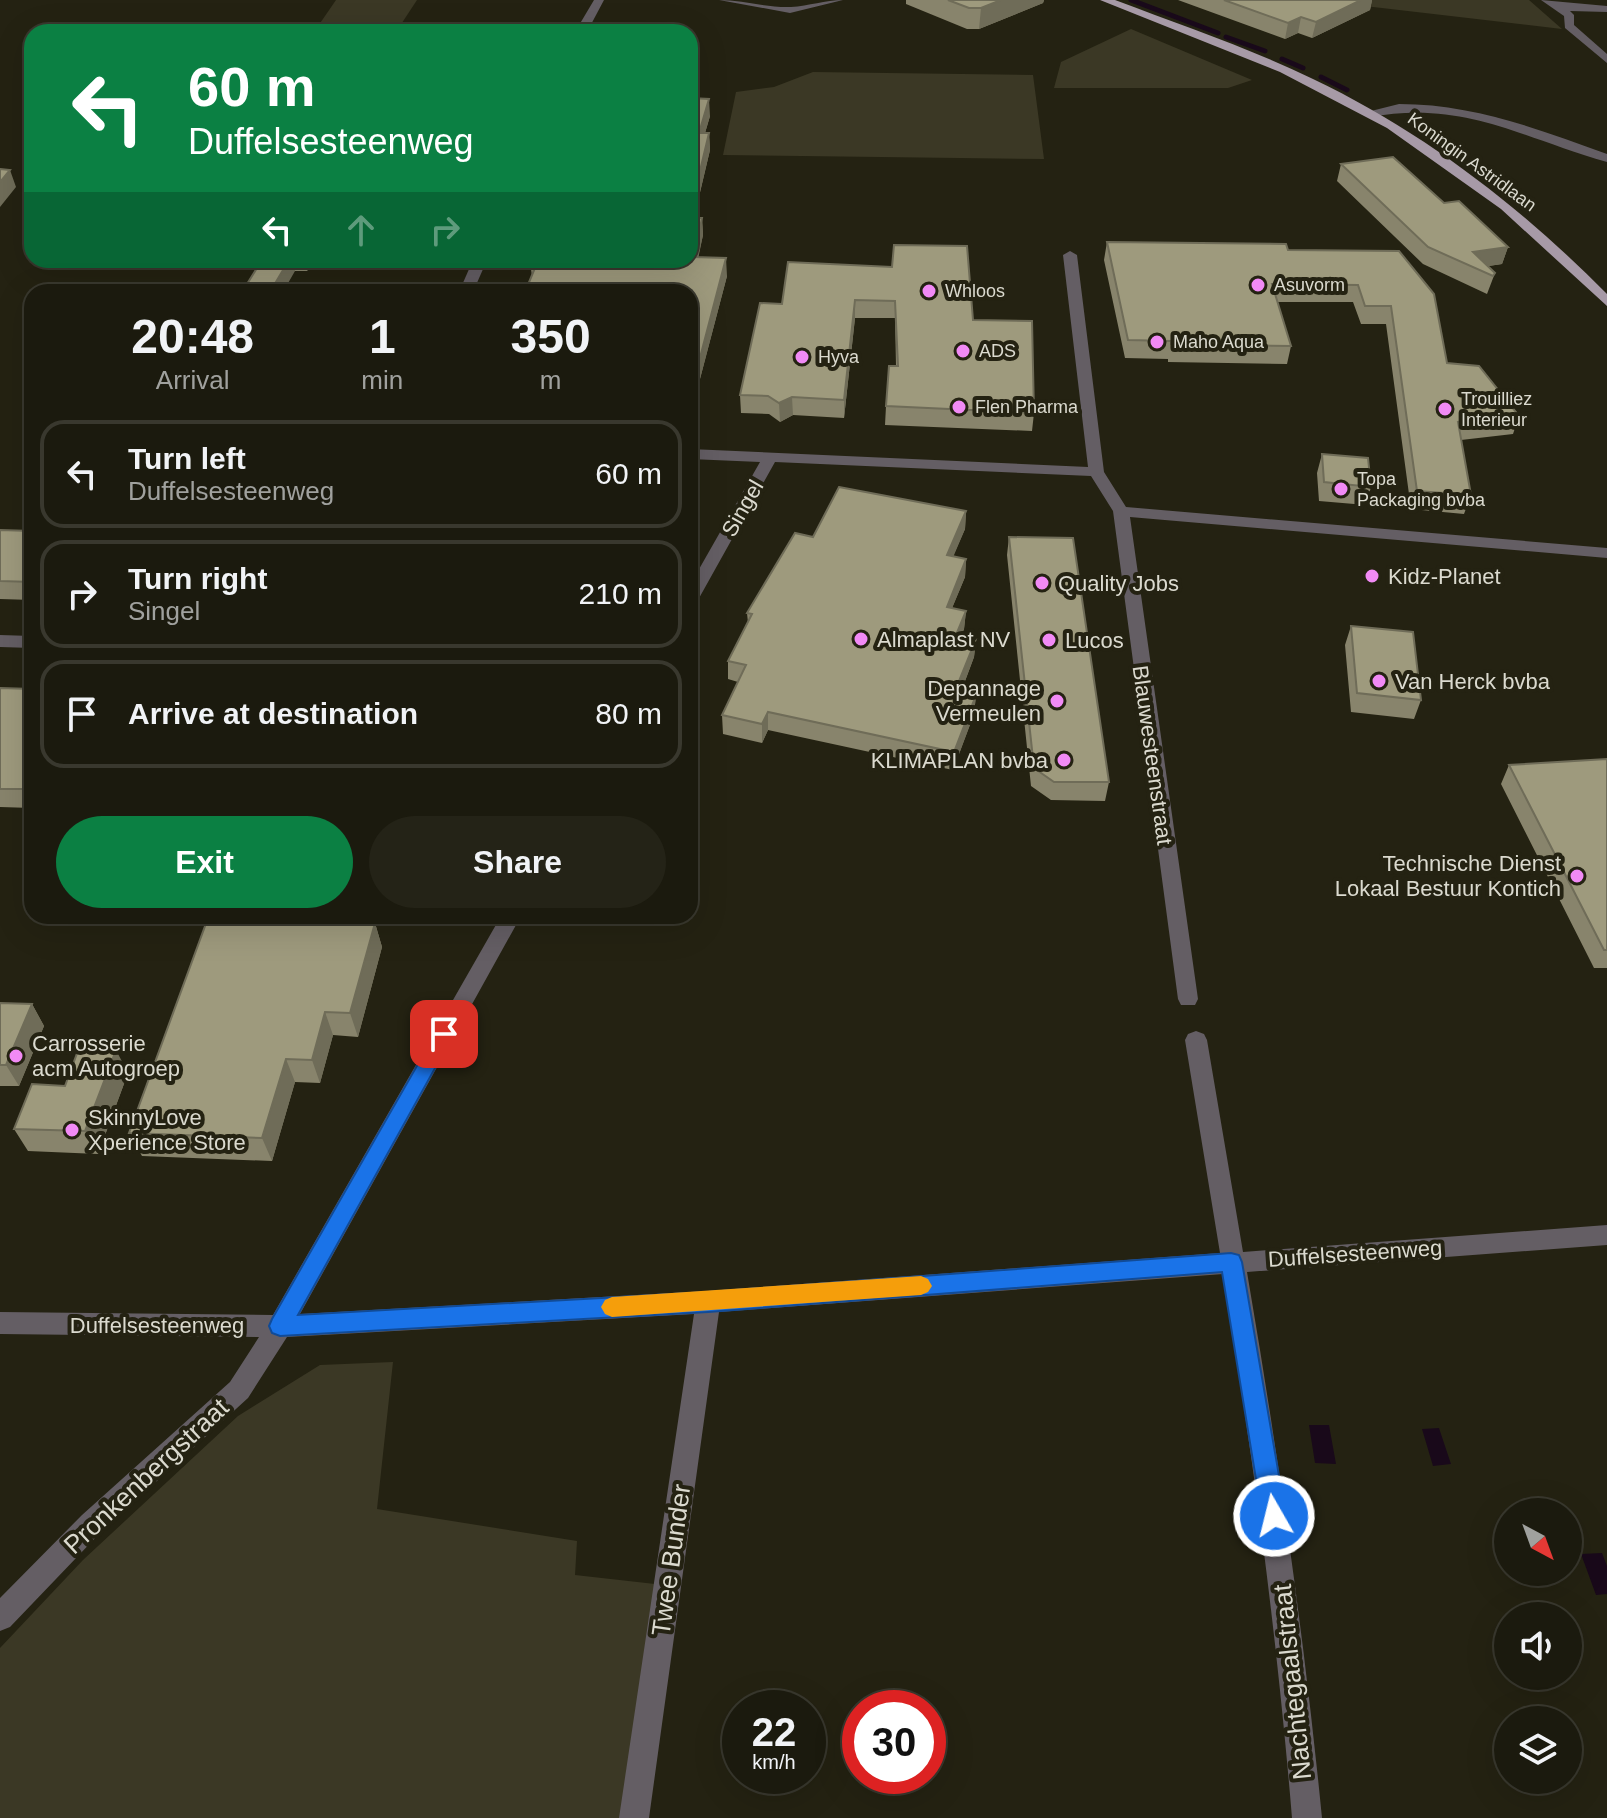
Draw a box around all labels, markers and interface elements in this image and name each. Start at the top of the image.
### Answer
text: 60 m [188,55,316,118]
icon: left [56,56,160,160]
street label: Koningin Astridlaan [1404,109,1540,215]
text: Duffelsesteenweg [188,121,474,162]
icon: left [255,208,299,252]
icon: ahead [339,208,383,252]
icon: right [423,208,467,252]
place label: Asuvorm [1274,275,1345,295]
marker: Asuvorm [1249,276,1267,294]
place label: Whloos [945,281,1005,301]
marker: Whloos [920,282,938,300]
text: 20:48 [131,310,254,363]
text: 1 [369,310,396,363]
text: 350 [511,310,591,363]
place label: Maho Aqua [1173,332,1265,352]
marker: Maho Aqua [1148,333,1166,351]
place label: ADS [979,341,1016,361]
marker: ADS [954,342,972,360]
place label: Hyva [818,347,860,367]
marker: Hyva [793,348,811,366]
text: Arrival [156,365,230,395]
text: min [361,365,403,395]
text: m [540,365,561,395]
place label: Trouilliez Interieur [1461,389,1532,430]
place label: Flen Pharma [975,397,1079,417]
marker: Flen Pharma [950,398,968,416]
marker: Trouilliez Interieur [1436,400,1454,418]
text: Turn left [128,442,246,475]
icon: left [60,452,104,496]
text: 60 m [595,457,662,490]
place label: Topa Packaging bvba [1357,469,1486,510]
text: Duffelsesteenweg [128,476,334,506]
street label: Singel [716,476,769,541]
marker: Topa Packaging bvba [1332,480,1350,498]
text: Turn right [128,562,267,595]
place label: Kidz-Planet [1388,564,1501,589]
marker: Kidz-Planet [1363,567,1381,585]
place label: Quality Jobs [1058,571,1179,596]
icon: right [60,572,104,616]
marker: Quality Jobs [1033,574,1051,592]
text: 210 m [579,577,662,610]
text: Singel [128,596,200,626]
place label: Almaplast NV [877,627,1011,652]
place label: Lucos [1065,628,1124,653]
marker: Almaplast NV [852,630,870,648]
marker: Lucos [1040,631,1058,649]
street label: Blauwesteenstraat [1128,664,1177,846]
place label: Van Herck bvba [1395,669,1551,694]
marker: Van Herck bvba [1370,672,1388,690]
place label: Depannage Vermeulen [927,676,1041,726]
icon: arrive [60,692,104,736]
marker: Depannage Vermeulen [1048,692,1066,710]
text: Arrive at destination [128,697,418,730]
text: 80 m [595,697,662,730]
place label: KLIMAPLAN bvba [871,748,1049,773]
marker: KLIMAPLAN bvba [1055,751,1073,769]
button: Exit [56,816,353,908]
button: Share [369,816,666,908]
place label: Technische Dienst Lokaal Bestuur Kontich [1335,851,1561,901]
marker: Technische Dienst Lokaal Bestuur Kontich [1568,867,1586,885]
pin [410,1000,478,1068]
icon: arrive [422,1012,466,1056]
place label: Carrosserie acm Autogroep [32,1031,180,1081]
marker: Carrosserie acm Autogroep [7,1047,25,1065]
place label: SkinnyLove Xperience Store [88,1105,246,1155]
marker: SkinnyLove Xperience Store [63,1121,81,1139]
street label: Duffelsesteenweg [1267,1235,1443,1272]
street label: Duffelsesteenweg [70,1313,244,1338]
street label: Pronkenbergstraat [58,1392,235,1560]
position arrow [1232,1474,1316,1558]
street label: Twee Bunder [645,1482,697,1638]
north arrow [1494,1498,1582,1586]
map controls [1494,1498,1582,1794]
street label: Nachtegaalstraat [1267,1582,1317,1781]
button: sound [1494,1602,1582,1690]
speed limit sign: 30 [842,1690,946,1794]
button: layers [1494,1706,1582,1794]
text: 22 [752,1710,796,1754]
text: km/h [752,1751,796,1773]

